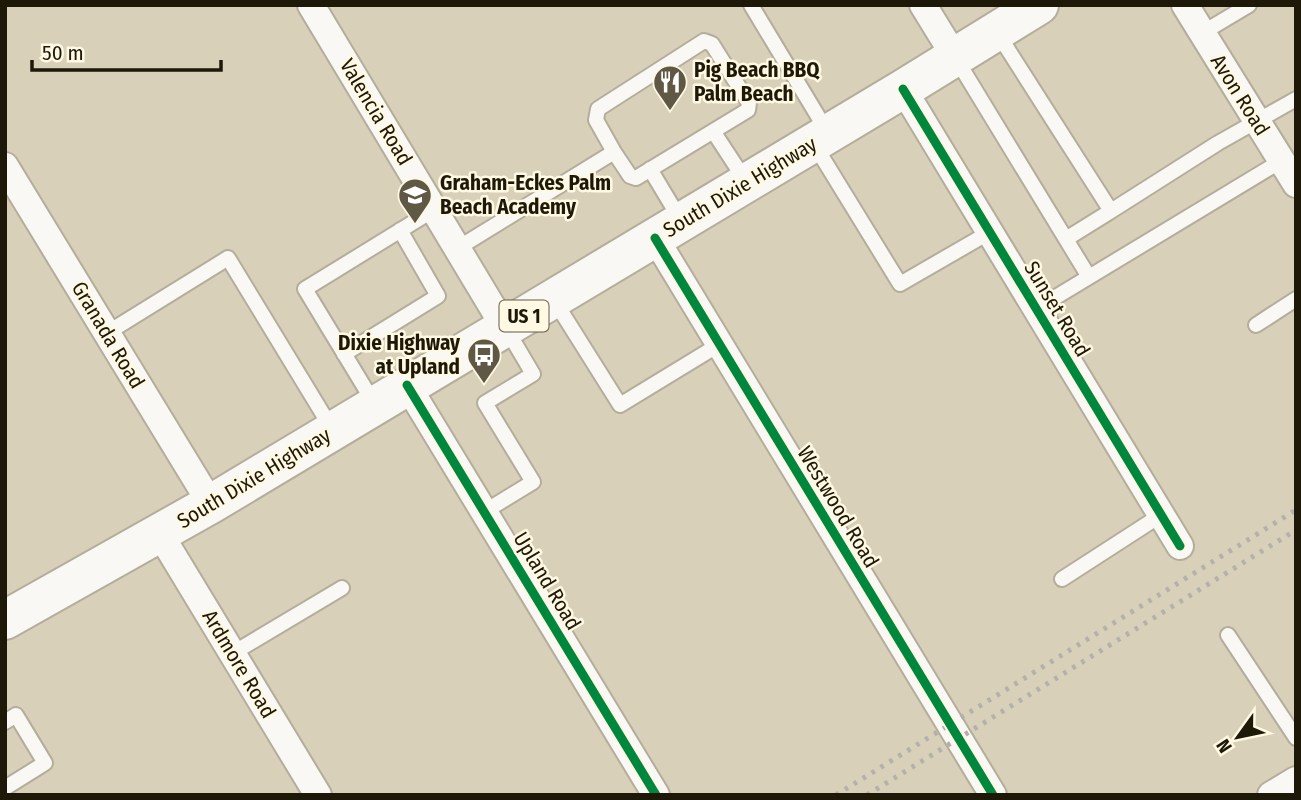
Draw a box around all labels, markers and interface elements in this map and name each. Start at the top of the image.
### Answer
scale bar [32,28,220,72]
text: 50 m [42,40,84,66]
street label: Avon Road [1205,50,1275,140]
street label: Valencia Road [334,54,418,170]
place label: Pig Beach BBQ Palm Beach [694,57,820,107]
restaurant icon: Pig Beach BBQ Palm Beach [651,63,689,112]
street label: South Dixie Highway [659,131,822,243]
place label: Graham-Eckes Palm Beach Academy [440,170,611,220]
school or university icon: Graham-Eckes Palm Beach Academy [396,176,434,225]
street label: Sunset Road [1018,256,1096,362]
street label: Granada Road [66,277,150,393]
road number: US 1 [500,300,548,332]
place label: Dixie Highway at Upland [338,330,461,380]
bus stop icon: Dixie Highway at Upland [465,336,503,385]
street label: South Dixie Highway [173,422,336,534]
street label: Westwood Road [791,441,885,573]
street label: Upland Road [508,527,586,635]
street label: Ardmore Road [196,605,282,723]
north arrow [1203,702,1273,772]
text: N [1211,735,1237,757]

